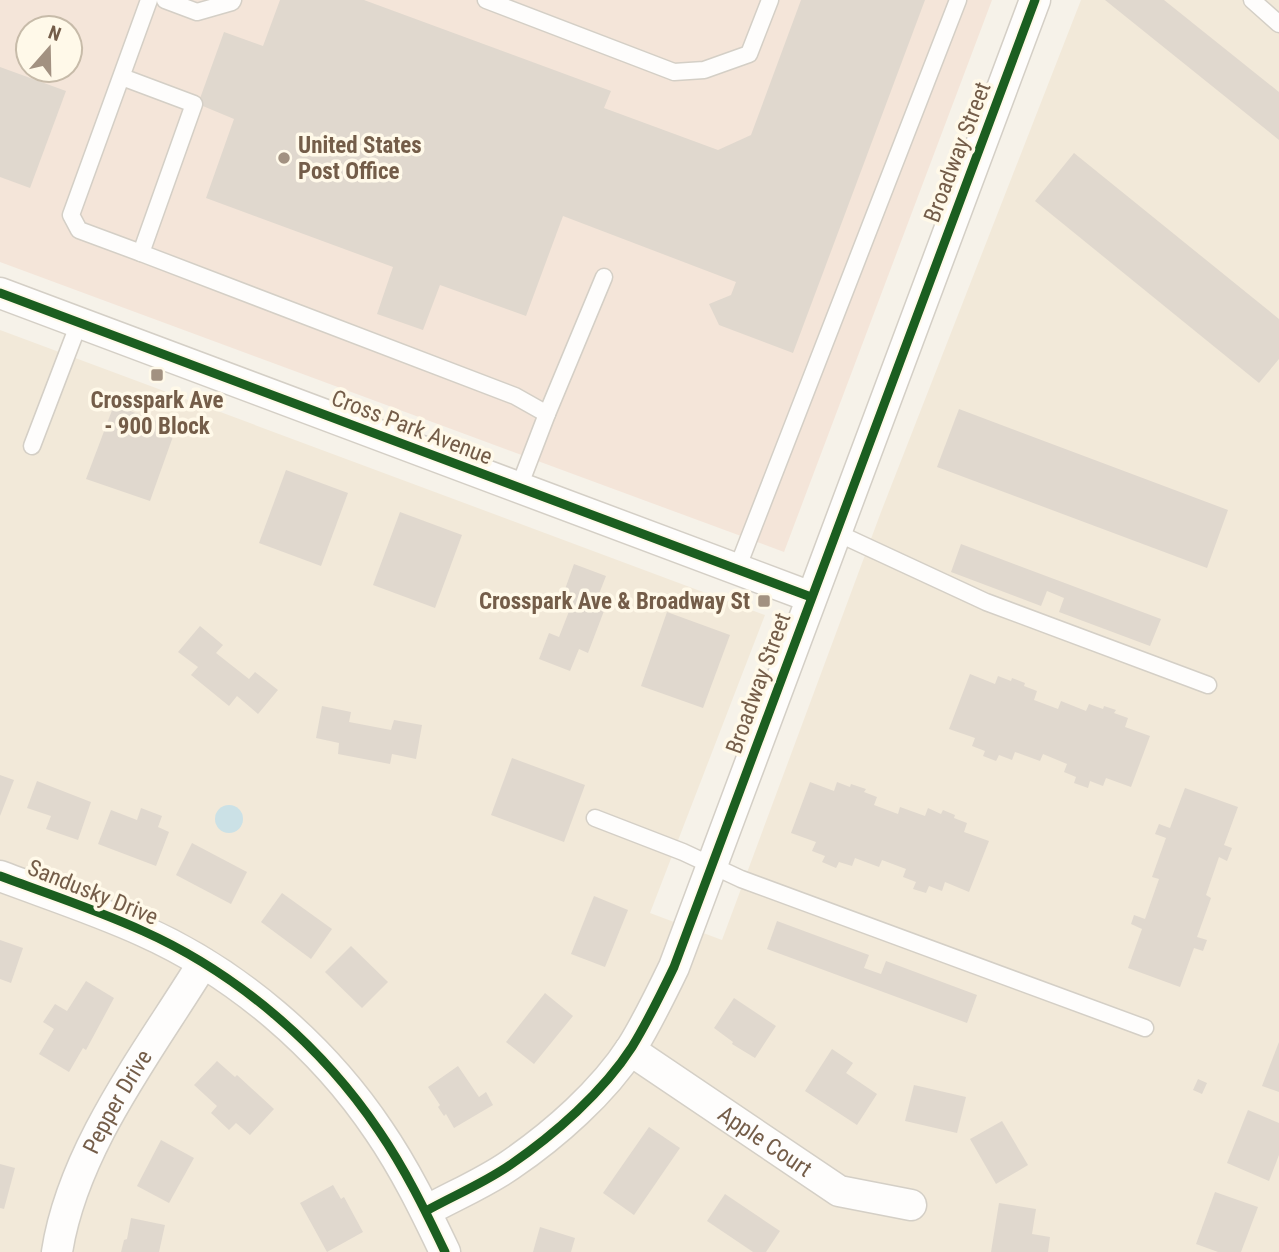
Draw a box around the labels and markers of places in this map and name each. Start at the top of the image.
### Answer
place label: United States Post Office [298,132,422,185]
marker: United States Post Office [276,150,292,166]
marker: Crosspark Ave - 900 Block [149,367,165,383]
place label: Crosspark Ave - 900 Block [90,387,224,440]
place label: Crosspark Ave & Broadway St [479,588,750,615]
marker: Crosspark Ave & Broadway St [756,593,772,609]

